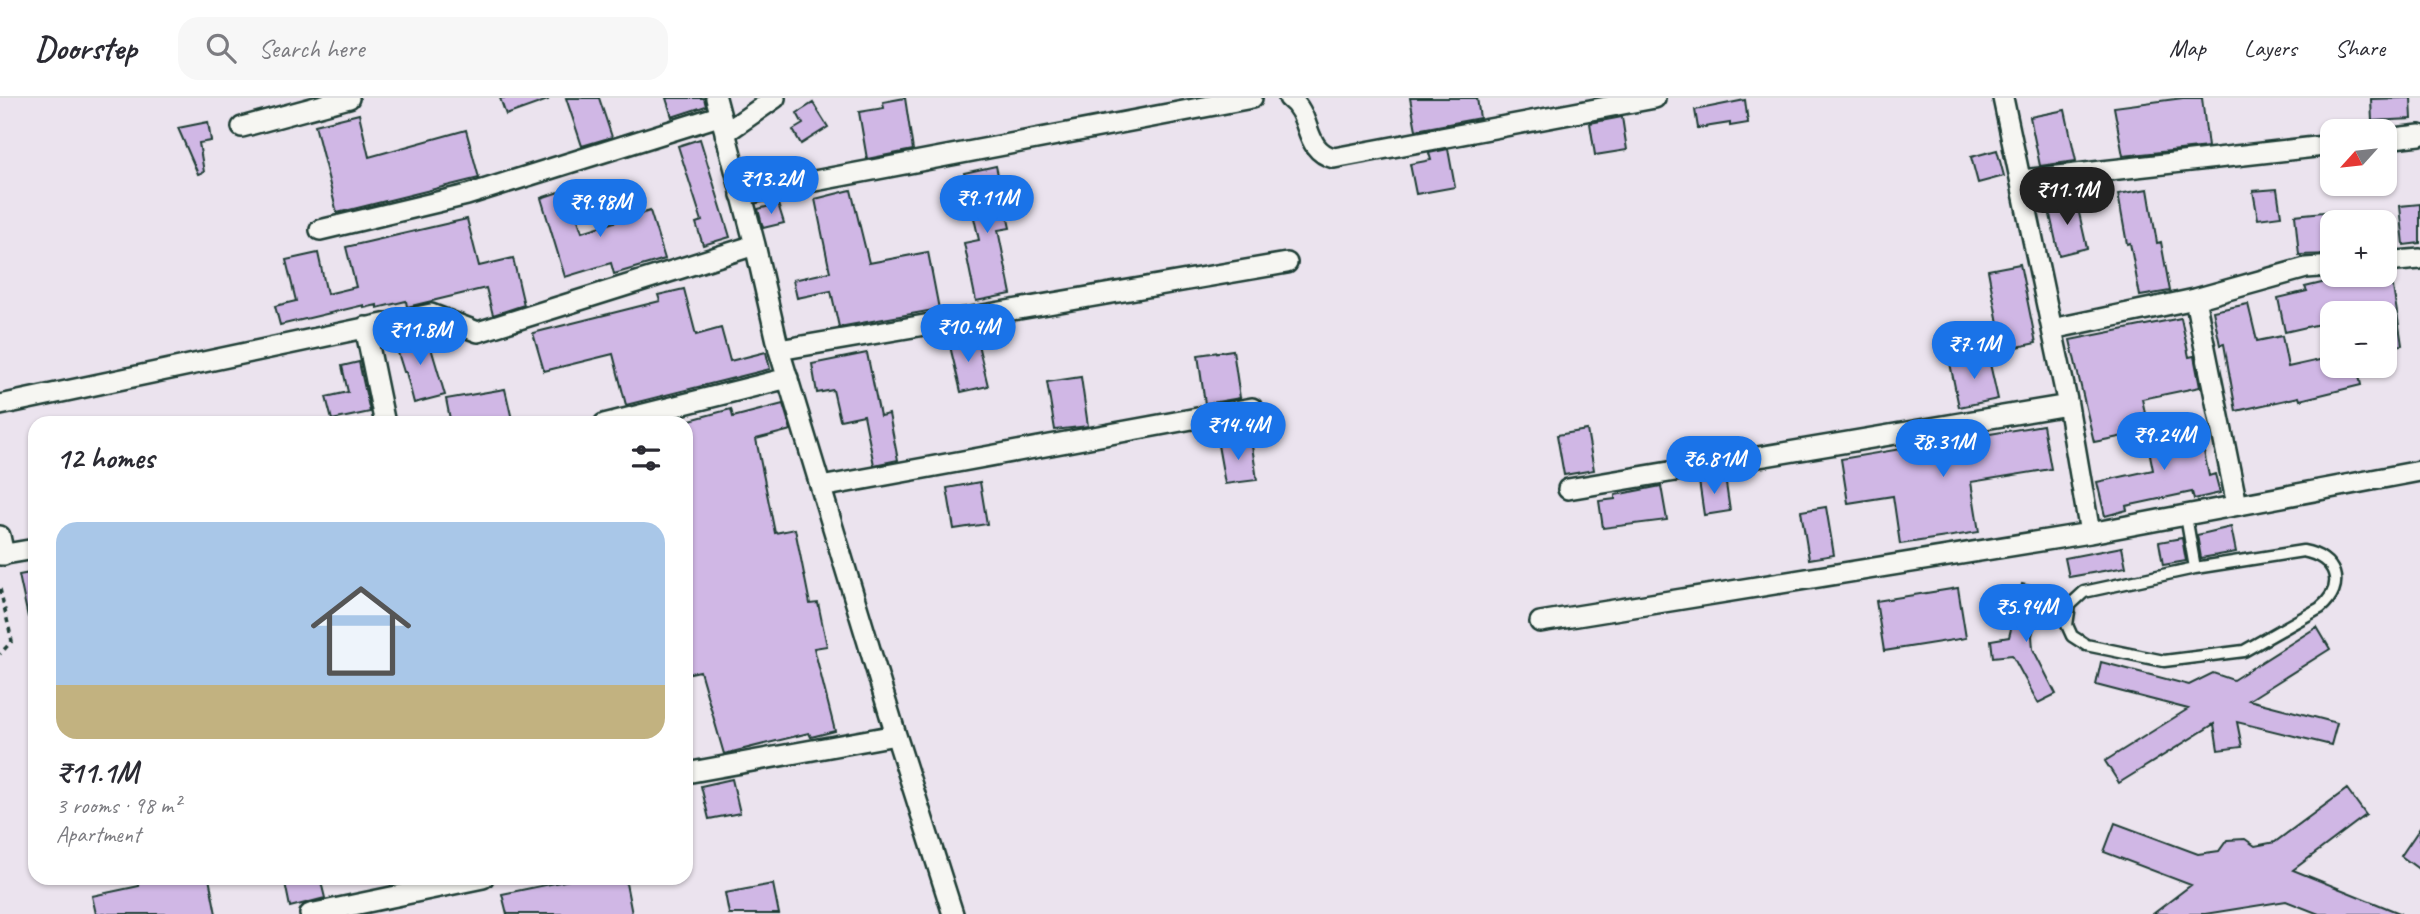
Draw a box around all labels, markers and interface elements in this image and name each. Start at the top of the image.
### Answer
search box [178,17,668,80]
text: Doorstep [35,27,136,69]
icon: search [202,29,240,67]
text: Search here [258,32,364,65]
text: Map [2169,33,2206,63]
text: Layers [2244,33,2297,63]
text: Share [2335,33,2385,63]
north arrow [2320,119,2398,196]
map controls [2320,119,2397,378]
pin: ₹13.2M [714,156,828,216]
text: ₹13.2M [740,164,802,193]
pin: ₹11.1M [2010,167,2124,227]
text: ₹11.1M [2036,175,2098,204]
pin: ₹9.11M [930,176,1044,235]
pin: ₹9.98M [543,180,657,239]
text: ₹9.11M [956,183,1018,212]
text: ₹9.98M [569,187,631,216]
button: + [2320,210,2397,287]
button: − [2320,301,2397,378]
pin: ₹10.4M [911,304,1025,364]
pin: ₹11.8M [363,308,477,367]
text: ₹10.4M [937,312,999,341]
text: ₹11.8M [389,315,451,344]
pin: ₹7.1M [1925,322,2023,381]
text: ₹7.1M [1948,329,2000,358]
pin: ₹14.4M [1181,402,1295,462]
text: ₹14.4M [1207,410,1269,439]
pin: ₹9.24M [2107,412,2221,472]
pin: ₹8.31M [1886,420,2000,479]
text: ₹9.24M [2133,420,2195,449]
text: ₹8.31M [1912,427,1974,456]
pin: ₹6.81M [1657,436,1771,496]
text: 12 homes [56,439,154,477]
icon: filters [627,439,665,477]
text: ₹6.81M [1682,444,1746,473]
icon: home [298,568,424,694]
pin: ₹5.94M [1969,584,2083,644]
text: ₹5.94M [1995,592,2057,621]
text: ₹11.1M [56,753,138,791]
text: 3 rooms · 98 m² [56,791,180,820]
text: Apartment [56,820,141,849]

